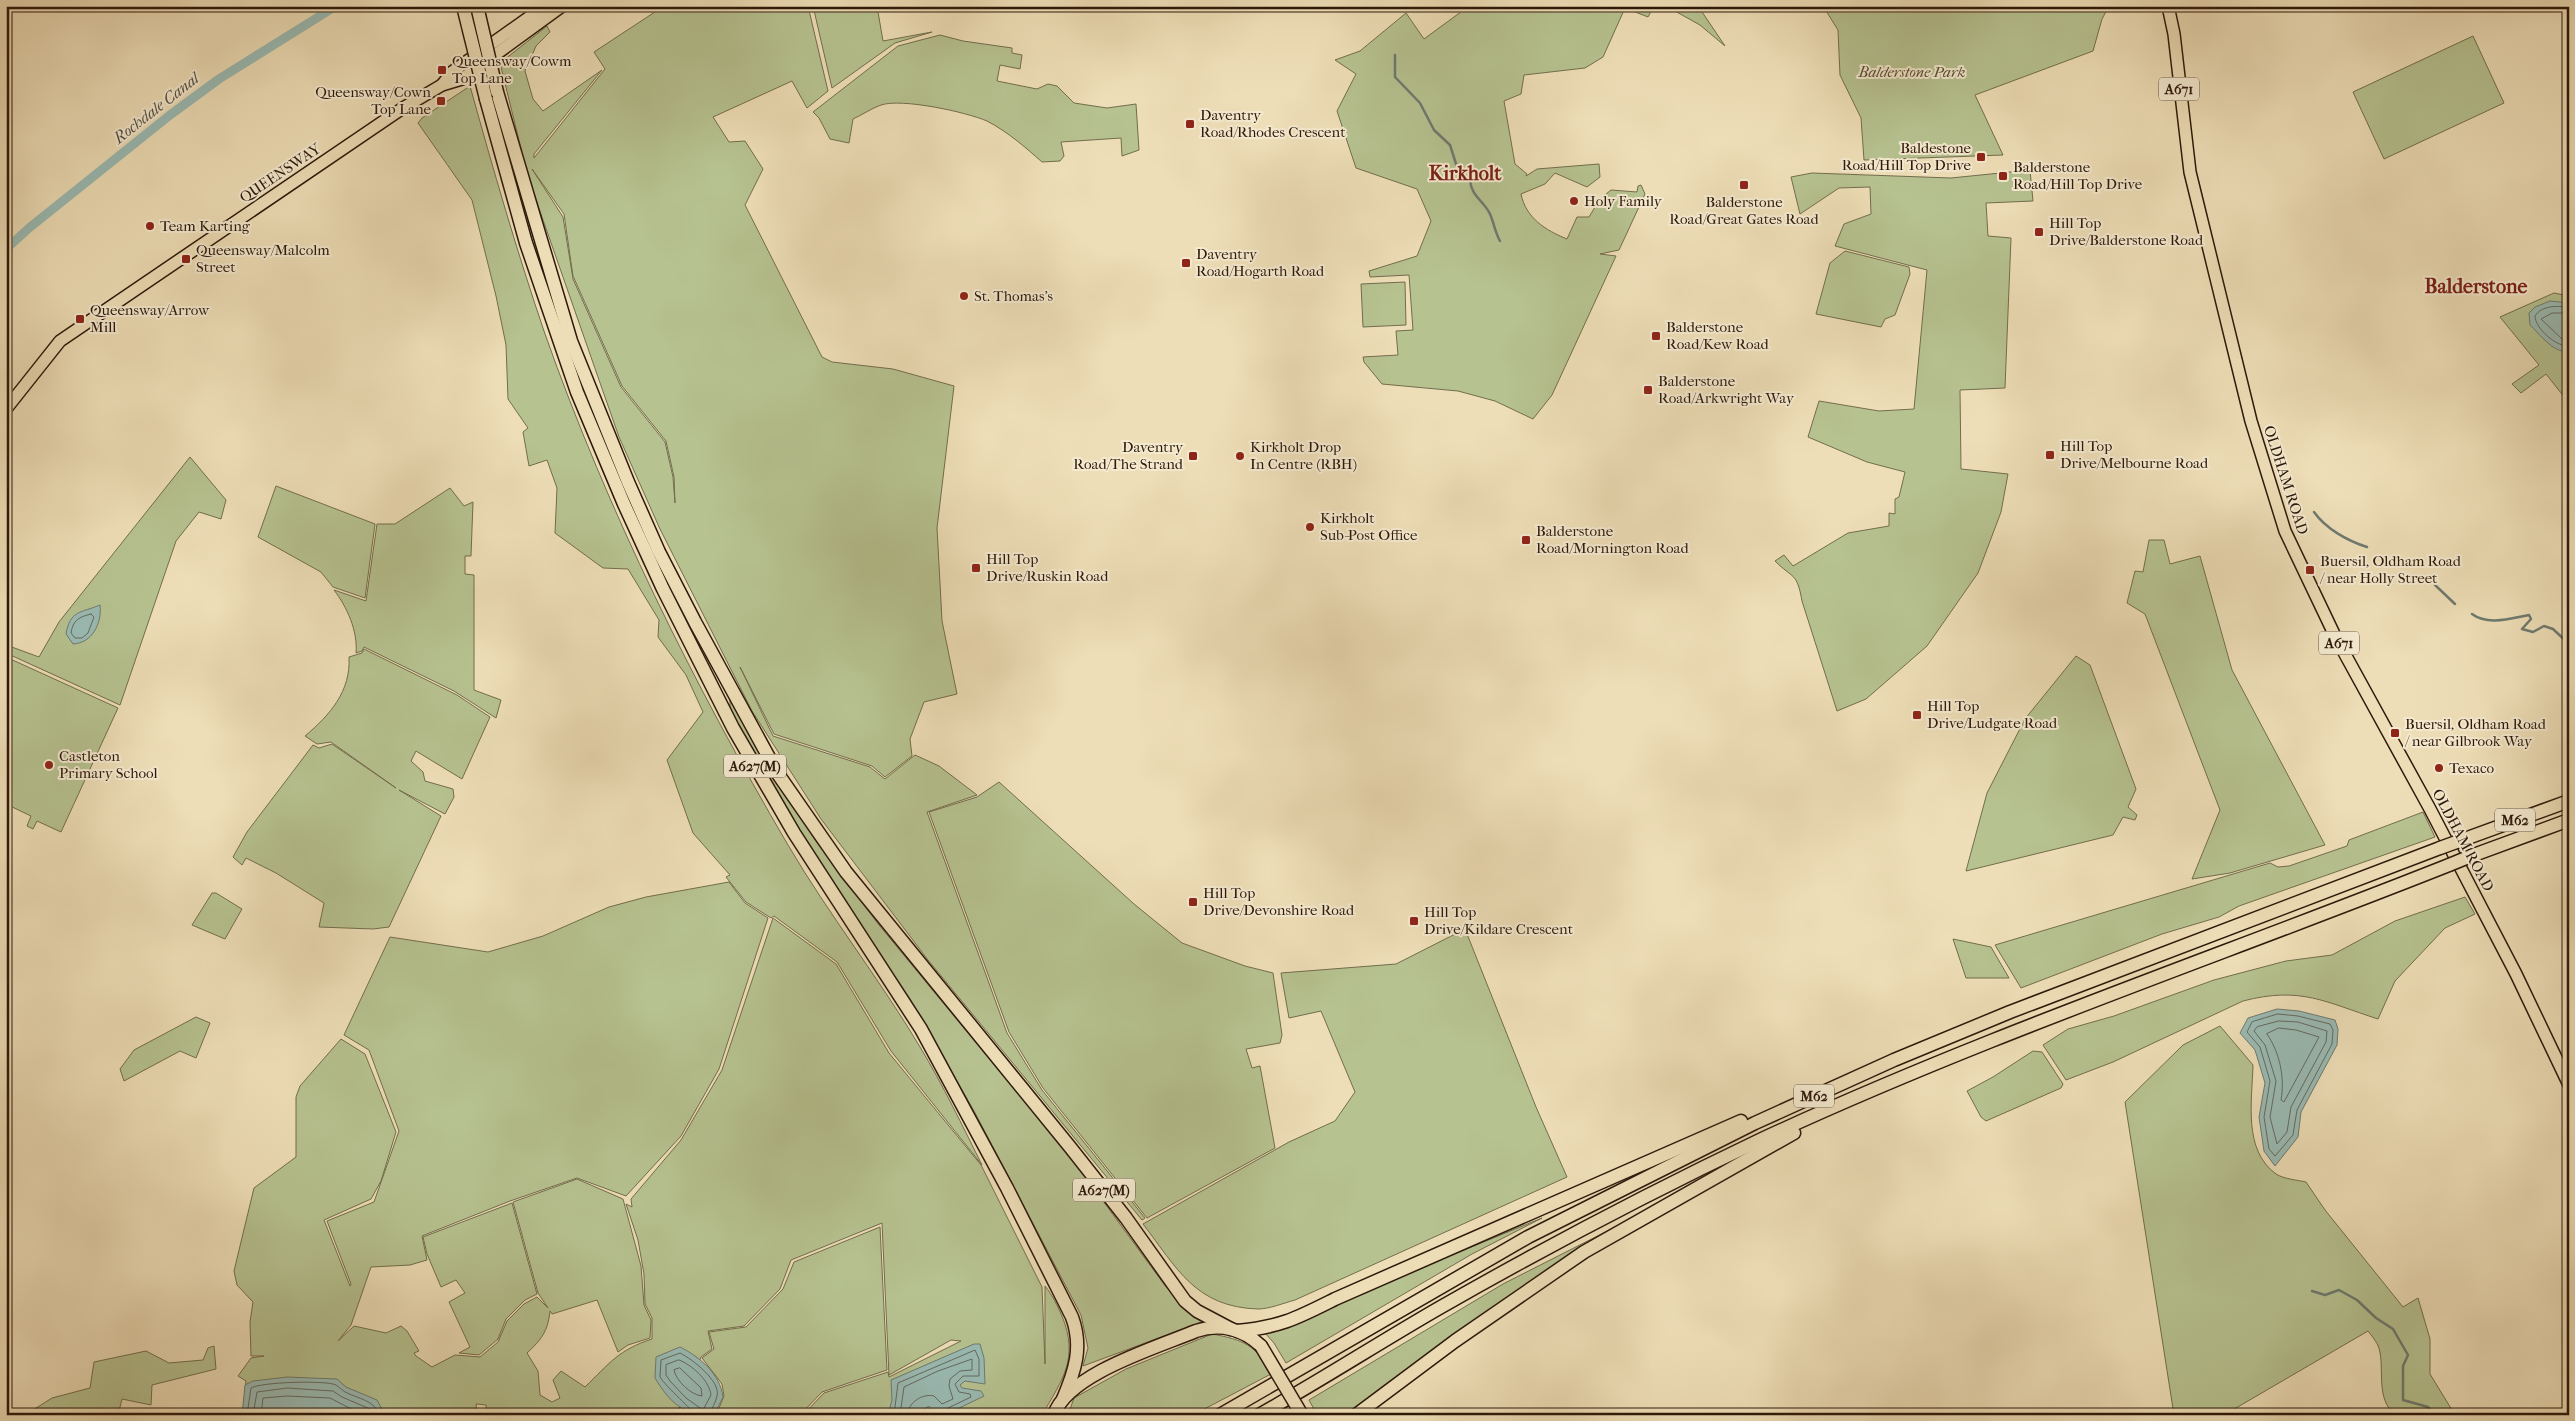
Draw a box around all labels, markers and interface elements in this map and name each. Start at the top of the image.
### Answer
place label: Queensway/Cowm Top Lane [452,52,572,87]
park label: Balderstone Park [1858,63,1966,81]
marker: Queensway/Cowm Top Lane [436,64,448,76]
water label: Rochdale Canal [109,67,204,148]
road number: A671 [2159,78,2199,100]
place label: Queensway/Cown Top Lane [315,83,432,118]
marker: Queensway/Cown Top Lane [435,95,447,107]
place label: Daventry Road/Rhodes Crescent [1200,106,1346,141]
marker: Daventry Road/Rhodes Crescent [1184,118,1196,130]
street label: QUEENSWAY [236,139,325,207]
place label: Baldestone Road/Hill Top Drive [1842,139,1972,174]
marker: Baldestone Road/Hill Top Drive [1975,151,1987,163]
place label: Balderstone Road/Hill Top Drive [2013,158,2143,193]
district label: Kirkholt [1429,162,1502,185]
marker: Balderstone Road/Hill Top Drive [1997,170,2009,182]
marker: Balderstone Road/Great Gates Road [1738,179,1750,191]
place label: Holy Family [1584,192,1663,210]
place label: Balderstone Road/Great Gates Road [1669,193,1820,228]
marker: Holy Family [1568,195,1580,207]
place label: Hill Top Drive/Balderstone Road [2049,214,2204,249]
place label: Team Karting [160,217,251,235]
marker: Team Karting [144,220,156,232]
marker: Hill Top Drive/Balderstone Road [2033,226,2045,238]
place label: Queensway/Malcolm Street [196,241,330,276]
place label: Daventry Road/Hogarth Road [1196,245,1325,280]
marker: Queensway/Malcolm Street [180,253,192,265]
marker: Daventry Road/Hogarth Road [1180,257,1192,269]
district label: Balderstone [2425,275,2528,298]
place label: St. Thomas's [974,287,1054,305]
marker: St. Thomas's [958,290,970,302]
place label: Queensway/Arrow Mill [90,301,210,336]
marker: Queensway/Arrow Mill [74,313,86,325]
place label: Balderstone Road/Kew Road [1666,318,1770,353]
marker: Balderstone Road/Kew Road [1650,330,1662,342]
place label: Balderstone Road/Arkwright Way [1658,372,1795,407]
marker: Balderstone Road/Arkwright Way [1642,384,1654,396]
street label: OLDHAM ROAD [2260,423,2312,537]
place label: Hill Top Drive/Melbourne Road [2060,437,2209,472]
place label: Daventry Road/The Strand [1073,438,1184,473]
place label: Kirkholt Drop In Centre (RBH) [1250,438,1357,473]
marker: Hill Top Drive/Melbourne Road [2044,449,2056,461]
marker: Daventry Road/The Strand [1187,450,1199,462]
marker: Kirkholt Drop In Centre (RBH) [1234,450,1246,462]
place label: Kirkholt Sub-Post Office [1320,509,1418,544]
marker: Kirkholt Sub-Post Office [1304,521,1316,533]
place label: Balderstone Road/Mornington Road [1536,522,1690,557]
marker: Balderstone Road/Mornington Road [1520,534,1532,546]
place label: Hill Top Drive/Ruskin Road [986,550,1109,585]
place label: Buersil, Oldham Road / near Holly Street [2319,552,2462,587]
marker: Hill Top Drive/Ruskin Road [970,562,982,574]
marker: Buersil, Oldham Road / near Holly Street [2304,564,2316,576]
road number: A671 [2319,632,2359,654]
place label: Hill Top Drive/Ludgate Road [1927,697,2058,732]
marker: Hill Top Drive/Ludgate Road [1911,709,1923,721]
place label: Buersil, Oldham Road / near Gilbrook Way [2404,715,2547,750]
marker: Buersil, Oldham Road / near Gilbrook Way [2389,727,2401,739]
place label: Castleton Primary School [59,747,158,782]
road number: A627(M) [724,754,786,778]
marker: Castleton Primary School [43,759,55,771]
place label: Texaco [2449,759,2495,777]
marker: Texaco [2433,762,2445,774]
street label: OLDHAM ROAD [2428,786,2498,894]
road number: M62 [2495,808,2535,832]
place label: Hill Top Drive/Devonshire Road [1203,884,1355,919]
marker: Hill Top Drive/Devonshire Road [1187,896,1199,908]
place label: Hill Top Drive/Kildare Crescent [1424,903,1574,938]
marker: Hill Top Drive/Kildare Crescent [1408,915,1420,927]
road number: M62 [1794,1084,1834,1108]
road number: A627(M) [1073,1178,1135,1202]

